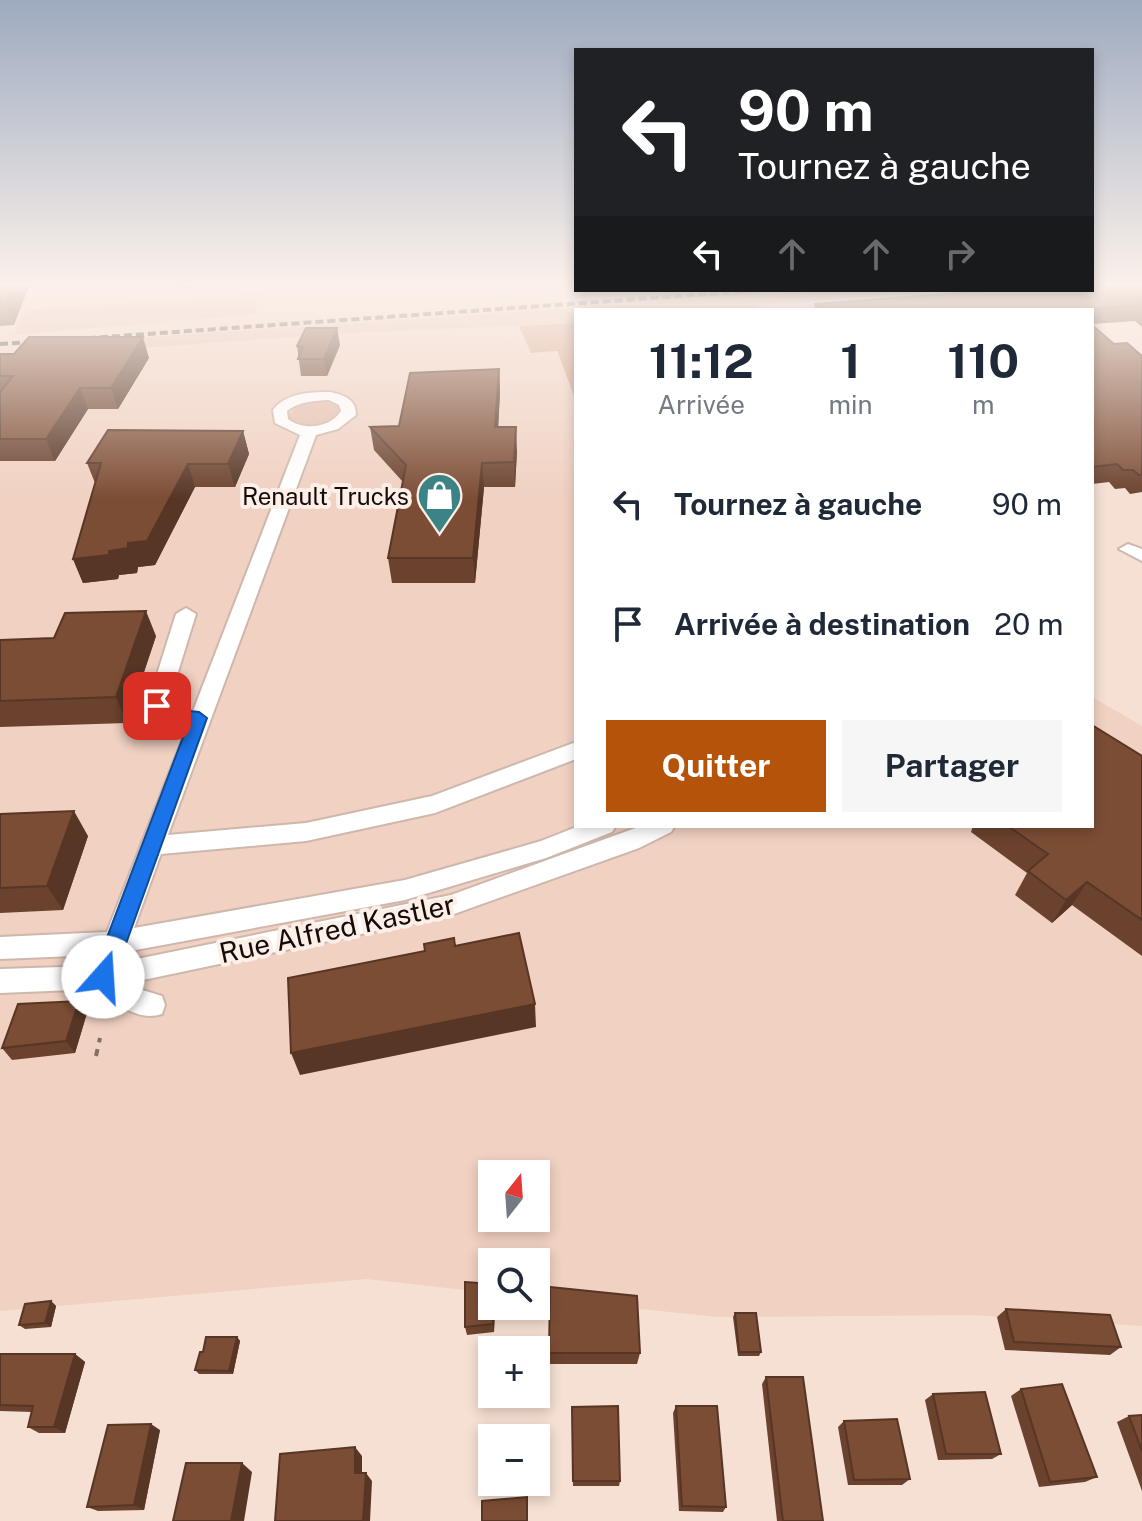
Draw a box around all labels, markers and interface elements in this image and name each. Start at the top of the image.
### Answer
text: 90 m [738,78,874,144]
icon: left [606,80,710,184]
text: Tournez à gauche [738,145,1031,187]
icon: left [686,232,730,276]
icon: ahead [770,232,814,276]
icon: ahead [854,232,898,276]
icon: right [938,232,982,276]
text: 11:12 [649,332,754,389]
text: 1 [840,332,861,389]
text: 110 [947,332,1019,389]
text: Arrivée [657,389,745,420]
text: min [828,389,873,420]
text: m [972,389,995,420]
shop icon: Renault Trucks [416,472,464,535]
place label: Renault Trucks [242,482,409,510]
icon: left [606,482,650,526]
text: Tournez à gauche [674,486,922,522]
text: 90 m [992,486,1062,522]
icon: arrive [606,602,650,646]
text: Arrivée à destination [674,606,970,642]
text: 20 m [994,606,1064,642]
pin [123,672,191,740]
icon: arrive [135,684,179,728]
button: Quitter [606,720,826,812]
button: Partager [842,720,1062,812]
street label: Rue Alfred Kastler [216,887,458,969]
position arrow [61,935,145,1019]
north arrow [478,1160,550,1232]
map controls [478,1160,550,1496]
button: search [478,1248,550,1320]
button: + [478,1336,550,1408]
button: − [478,1424,550,1496]

